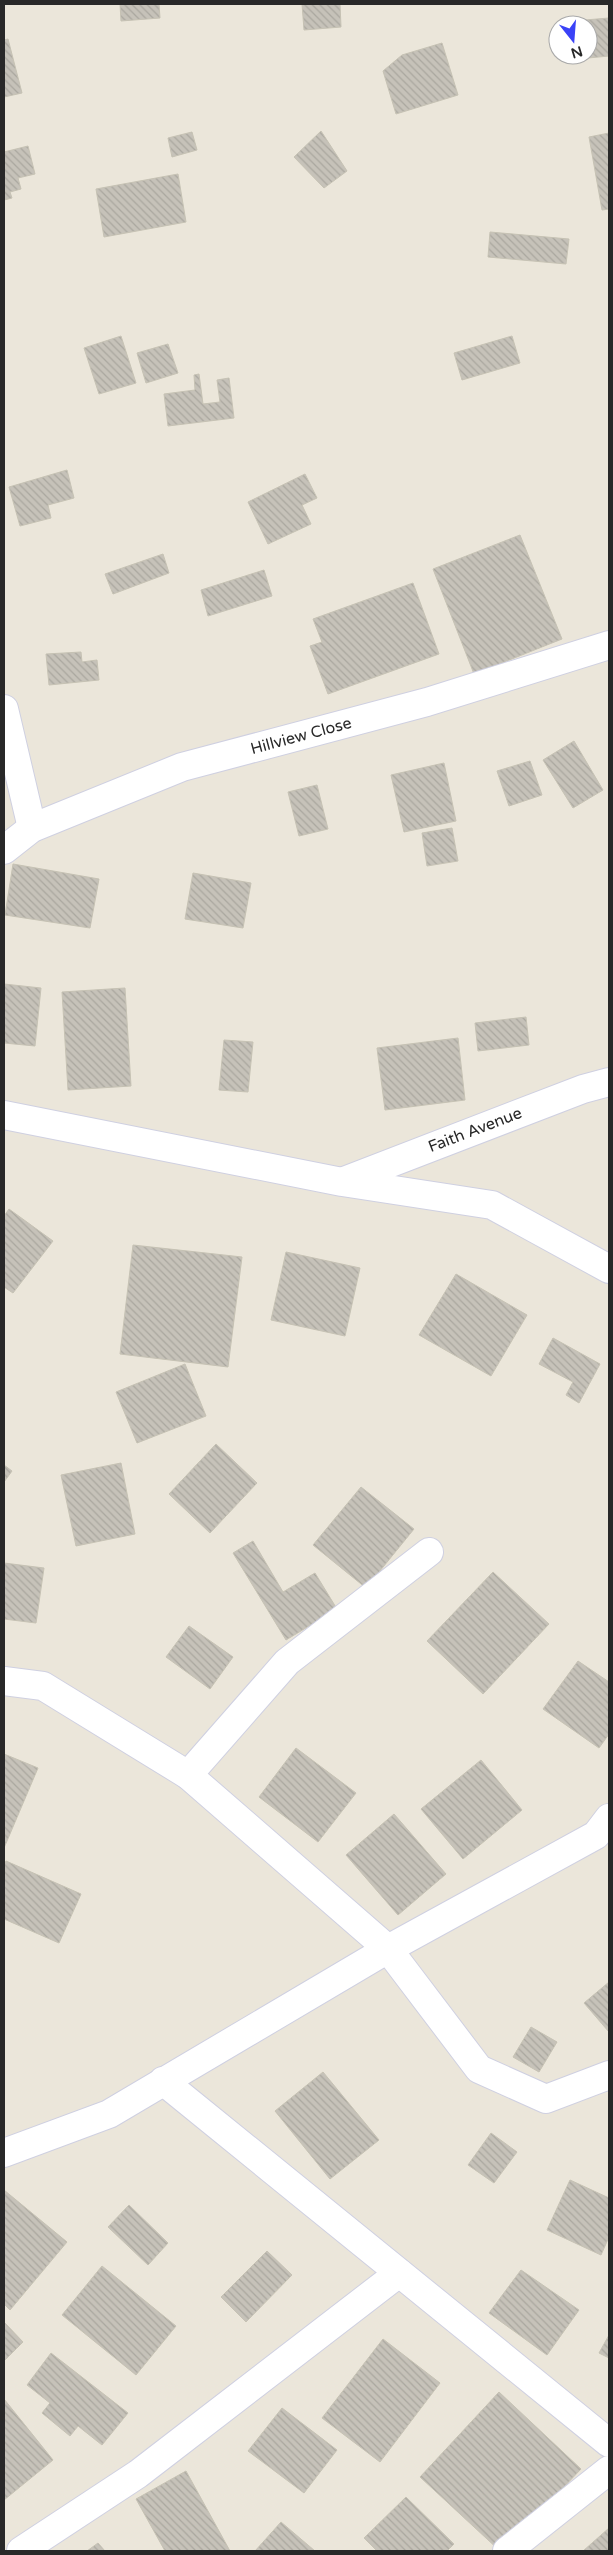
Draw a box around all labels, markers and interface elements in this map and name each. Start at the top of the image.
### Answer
north arrow [548,15,598,65]
text: N [569,42,585,62]
street label: Hillview Close [248,713,354,759]
street label: Faith Avenue [425,1103,525,1157]

